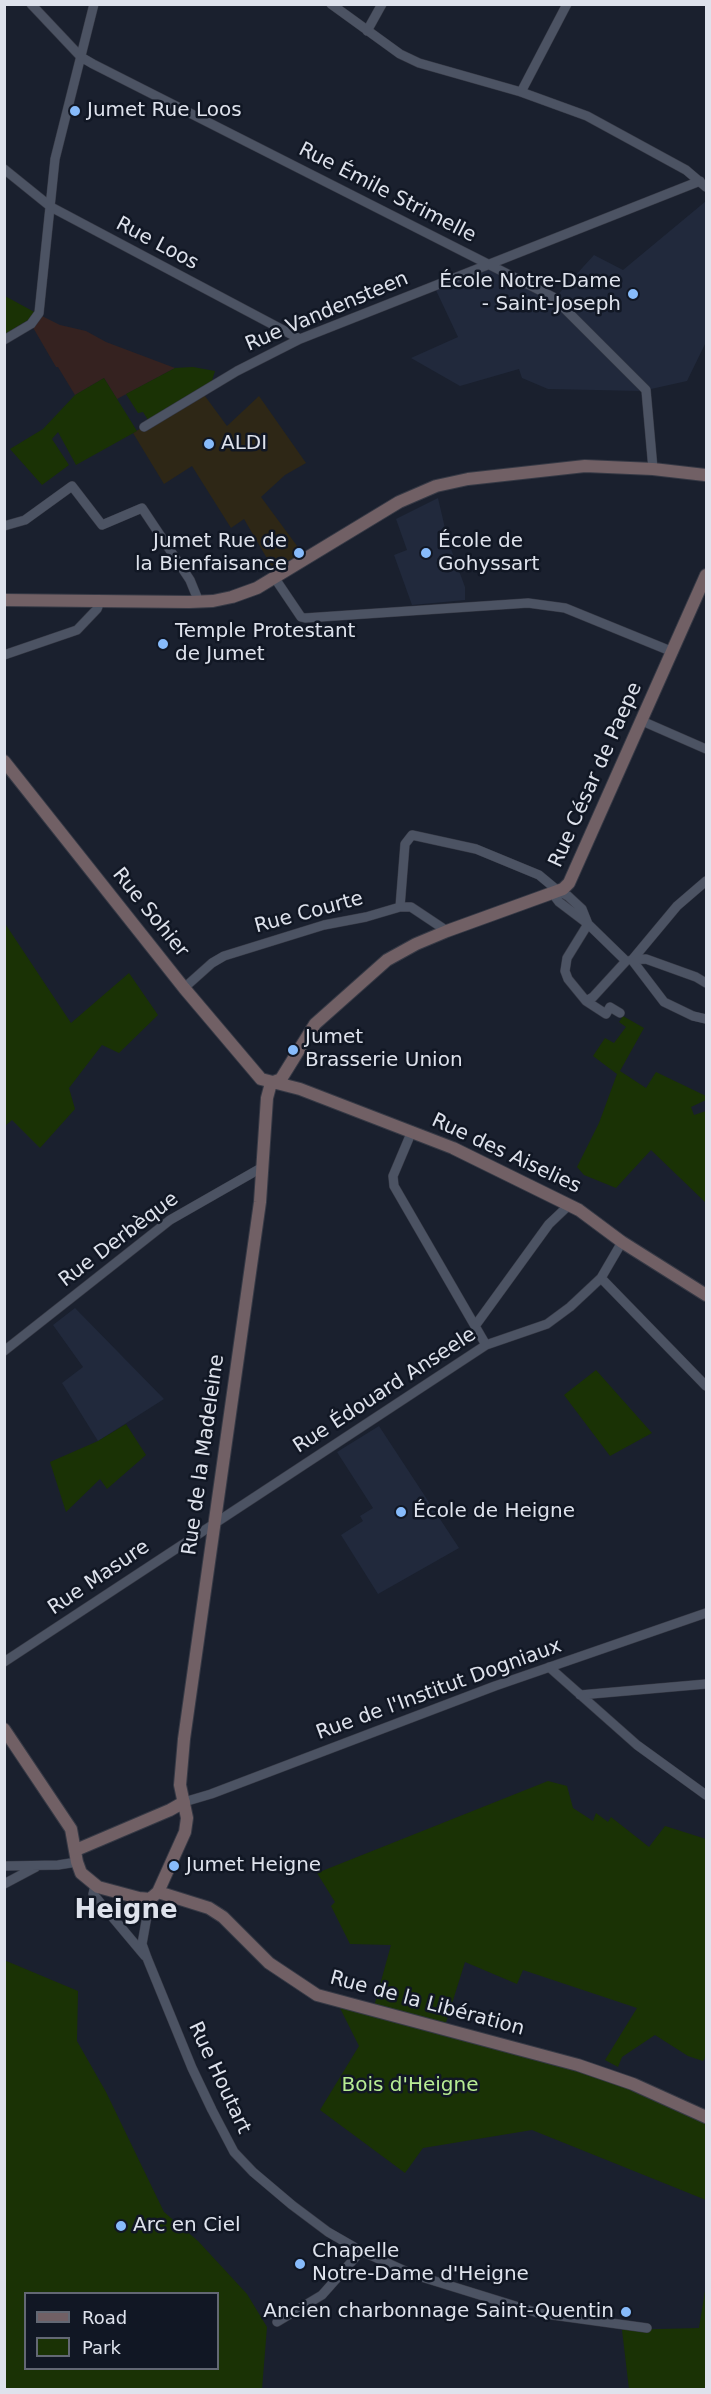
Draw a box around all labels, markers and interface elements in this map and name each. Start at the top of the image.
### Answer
place label: Jumet Rue Loos [87,99,242,123]
marker: Jumet Rue Loos [68,104,82,118]
street label: Rue Émile Strimelle [294,138,480,248]
street label: Rue Loos [112,212,202,276]
street label: Rue Vandensteen [242,267,412,357]
place label: École Notre-Dame - Saint-Joseph [439,270,621,317]
marker: École Notre-Dame - Saint-Joseph [626,287,640,301]
place label: ALDI [221,432,267,456]
marker: ALDI [202,437,216,451]
place label: Jumet Rue de la Bienfaisance [135,530,287,577]
place label: École de Gohyssart [438,530,539,577]
marker: Jumet Rue de la Bienfaisance [292,546,306,560]
marker: École de Gohyssart [419,546,433,560]
place label: Temple Protestant de Jumet [175,620,355,667]
marker: Temple Protestant de Jumet [156,637,170,651]
street label: Rue César de Paepe [544,679,648,871]
street label: Rue Sohier [107,863,193,963]
street label: Rue Courte [252,887,366,939]
place label: Jumet Brasserie Union [305,1026,463,1073]
marker: Jumet Brasserie Union [286,1043,300,1057]
street label: Rue des Aiselies [428,1109,584,1199]
street label: Rue Derbèque [55,1187,183,1293]
street label: Rue Édouard Anseele [289,1323,481,1459]
street label: Rue de la Madeleine [178,1353,230,1557]
place label: École de Heigne [413,1500,575,1524]
marker: École de Heigne [394,1505,408,1519]
street label: Rue Masure [44,1535,154,1621]
street label: Rue de l'Institut Dogniaux [313,1634,565,1746]
place label: Jumet Heigne [186,1854,321,1878]
marker: Jumet Heigne [167,1859,181,1873]
district label: Heigne [74,1895,178,1927]
street label: Rue de la Libération [327,1966,527,2042]
street label: Rue Houtart [183,2018,255,2138]
park label: Bois d'Heigne [341,2074,479,2098]
place label: Arc en Ciel [133,2214,241,2238]
marker: Arc en Ciel [114,2219,128,2233]
place label: Chapelle Notre-Dame d'Heigne [312,2240,529,2287]
marker: Chapelle Notre-Dame d'Heigne [293,2257,307,2271]
legend [24,2292,219,2370]
place label: Ancien charbonnage Saint-Quentin [263,2300,614,2324]
marker: Ancien charbonnage Saint-Quentin [619,2305,633,2319]
text: Road [82,2307,127,2328]
text: Park [82,2337,121,2358]

